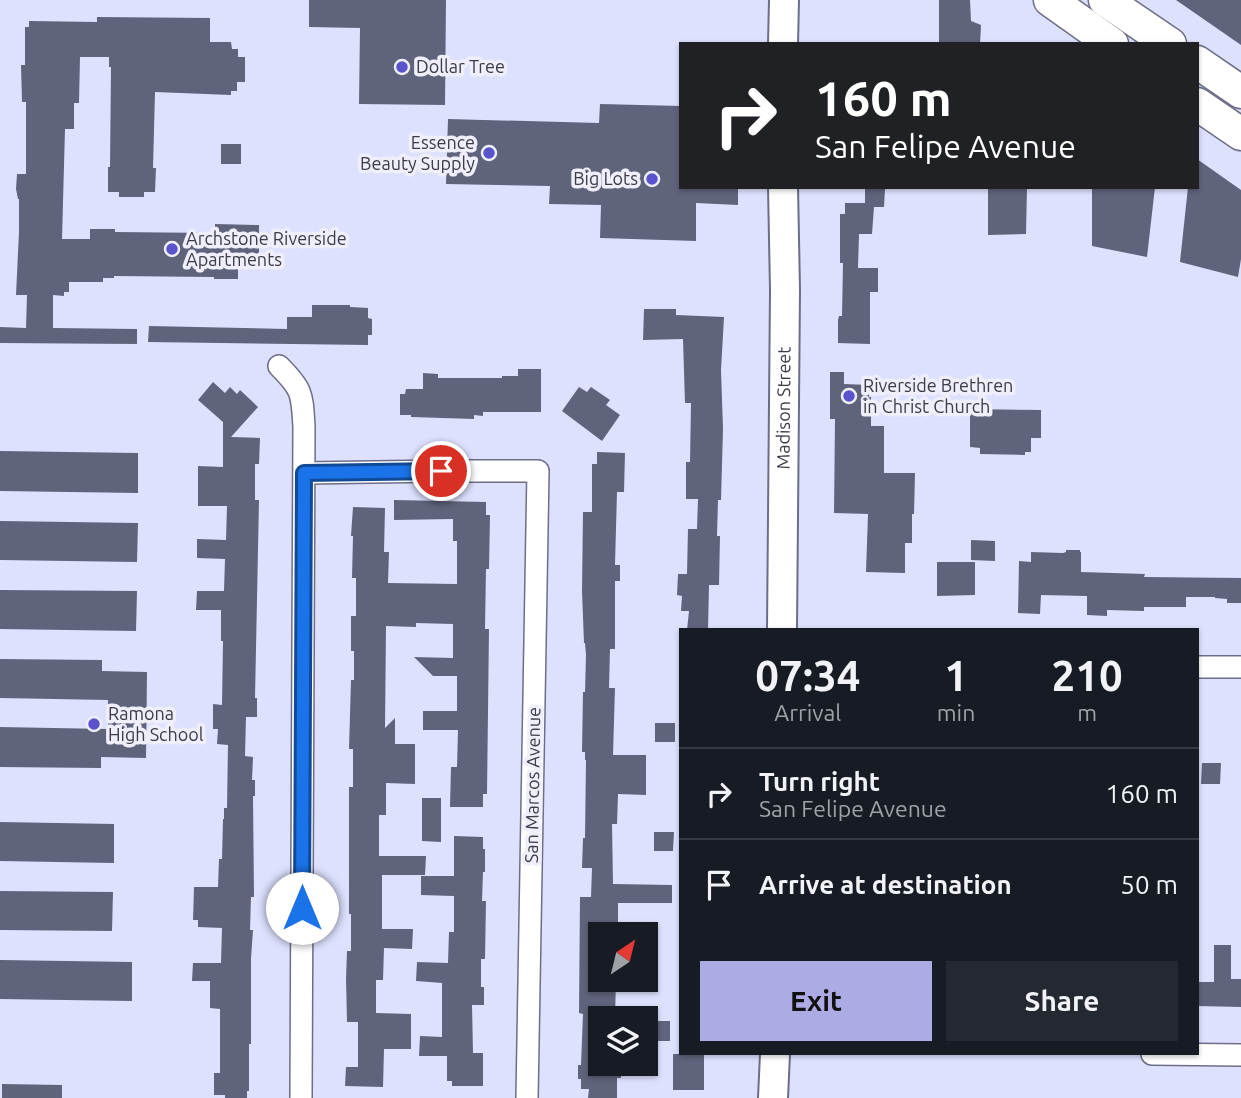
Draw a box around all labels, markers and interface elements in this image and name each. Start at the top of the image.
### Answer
place label: Dollar Tree [416,56,505,76]
marker: Dollar Tree [394,59,410,75]
icon: right [700,70,791,161]
text: 160 m [815,70,952,125]
text: San Felipe Avenue [815,128,1076,164]
place label: Essence Beauty Supply [360,132,475,173]
marker: Essence Beauty Supply [481,145,497,161]
place label: Big Lots [573,168,638,188]
marker: Big Lots [644,171,660,187]
place label: Archstone Riverside Apartments [186,228,347,269]
marker: Archstone Riverside Apartments [164,241,180,257]
street label: Madison Street [772,346,794,470]
place label: Riverside Brethren in Christ Church [863,375,1013,416]
marker: Riverside Brethren in Christ Church [841,388,857,404]
pin [411,441,471,501]
icon: arrive [422,452,460,490]
text: 07:34 [755,652,860,699]
text: 1 [944,652,968,699]
text: 210 [1052,652,1123,699]
text: Arrival [774,700,841,725]
text: min [937,700,975,725]
text: m [1077,700,1097,725]
place label: Ramona High School [108,703,204,744]
street label: San Marcos Avenue [521,707,543,863]
marker: Ramona High School [86,716,102,732]
text: Turn right [759,767,880,796]
icon: right [700,775,738,813]
text: 160 m [1106,779,1178,808]
text: San Felipe Avenue [759,796,947,821]
icon: arrive [700,866,738,904]
text: Arrive at destination [759,870,1012,899]
text: 50 m [1120,870,1178,899]
position arrow [265,871,339,945]
north arrow [588,922,658,992]
map controls [588,922,658,1076]
button: Exit [700,961,932,1041]
button: Share [946,961,1178,1041]
button: layers [588,1006,658,1076]

